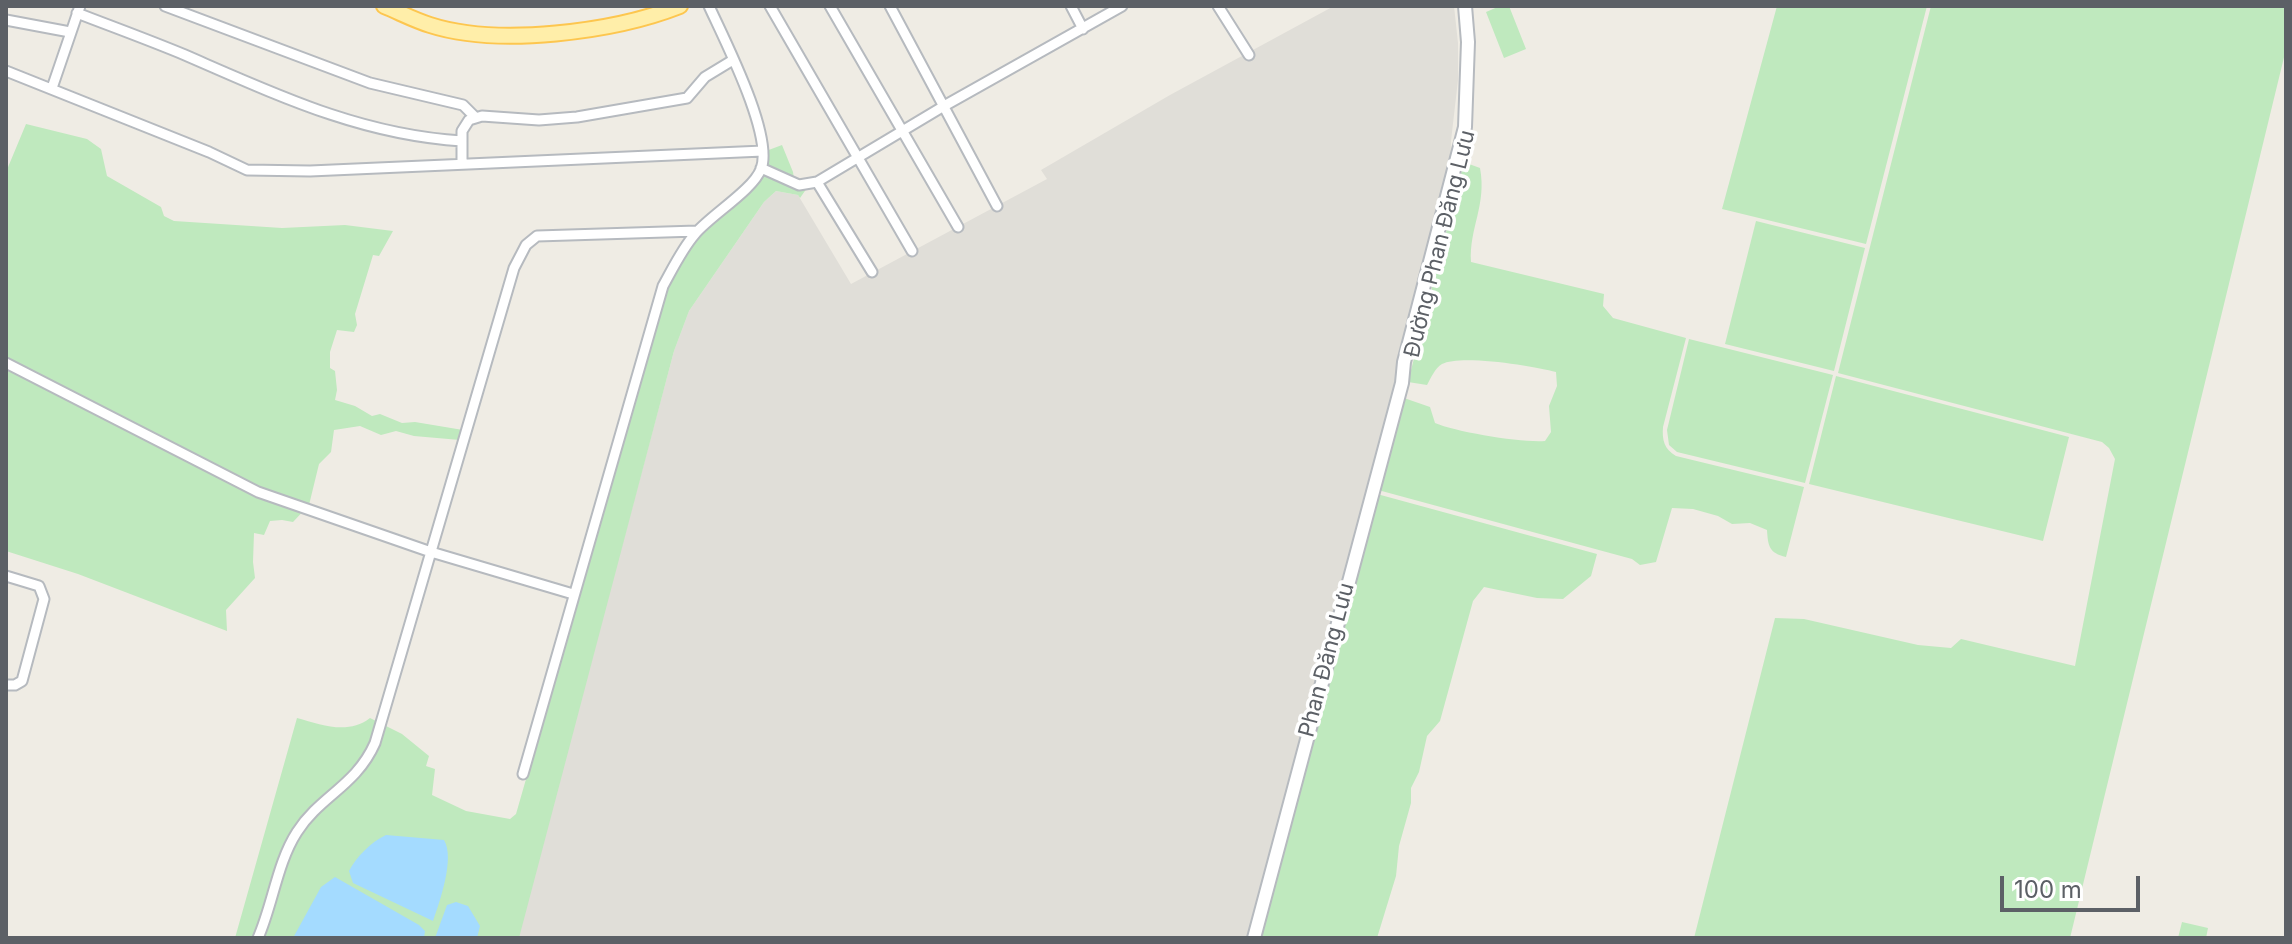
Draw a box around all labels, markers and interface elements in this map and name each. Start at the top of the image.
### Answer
street label: Đường Phan Đăng Lưu [1399,128,1481,360]
street label: Phan Đăng Lưu [1294,580,1360,740]
scale bar [2004,860,2144,910]
text: 100 m [2014,875,2082,904]

